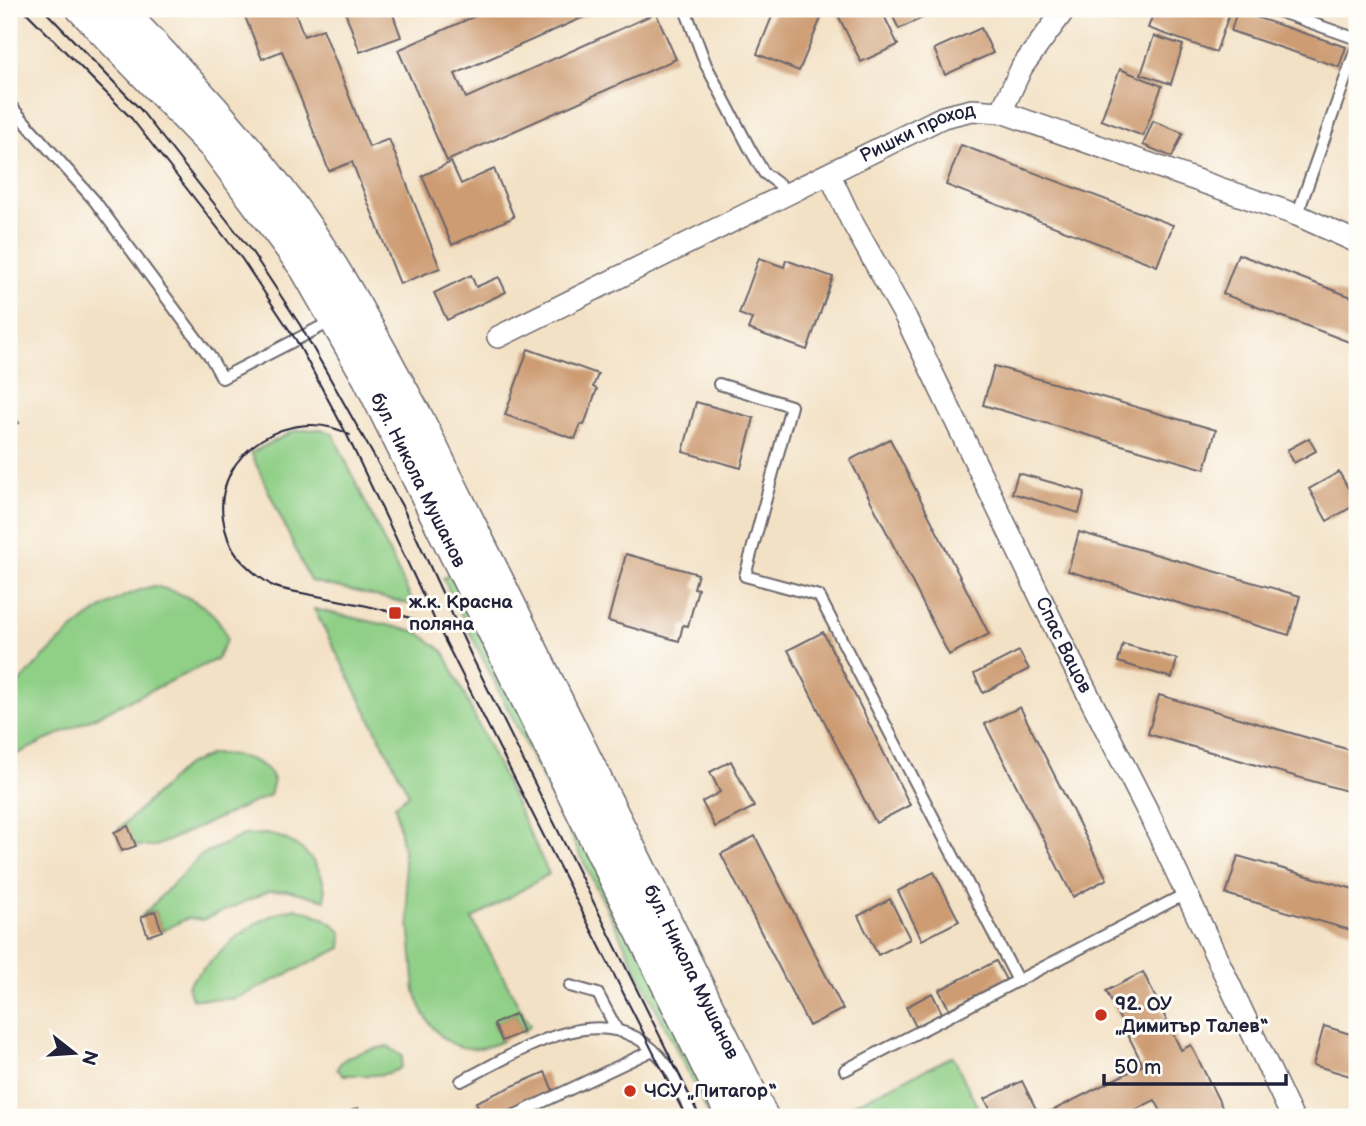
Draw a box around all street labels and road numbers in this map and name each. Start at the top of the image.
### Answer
street label: Ришки проход [856,98,978,168]
street label: бул. Никола Мушанов [366,389,471,571]
street label: Спас Вацов [1030,593,1097,697]
street label: бул. Никола Мушанов [639,881,744,1063]

